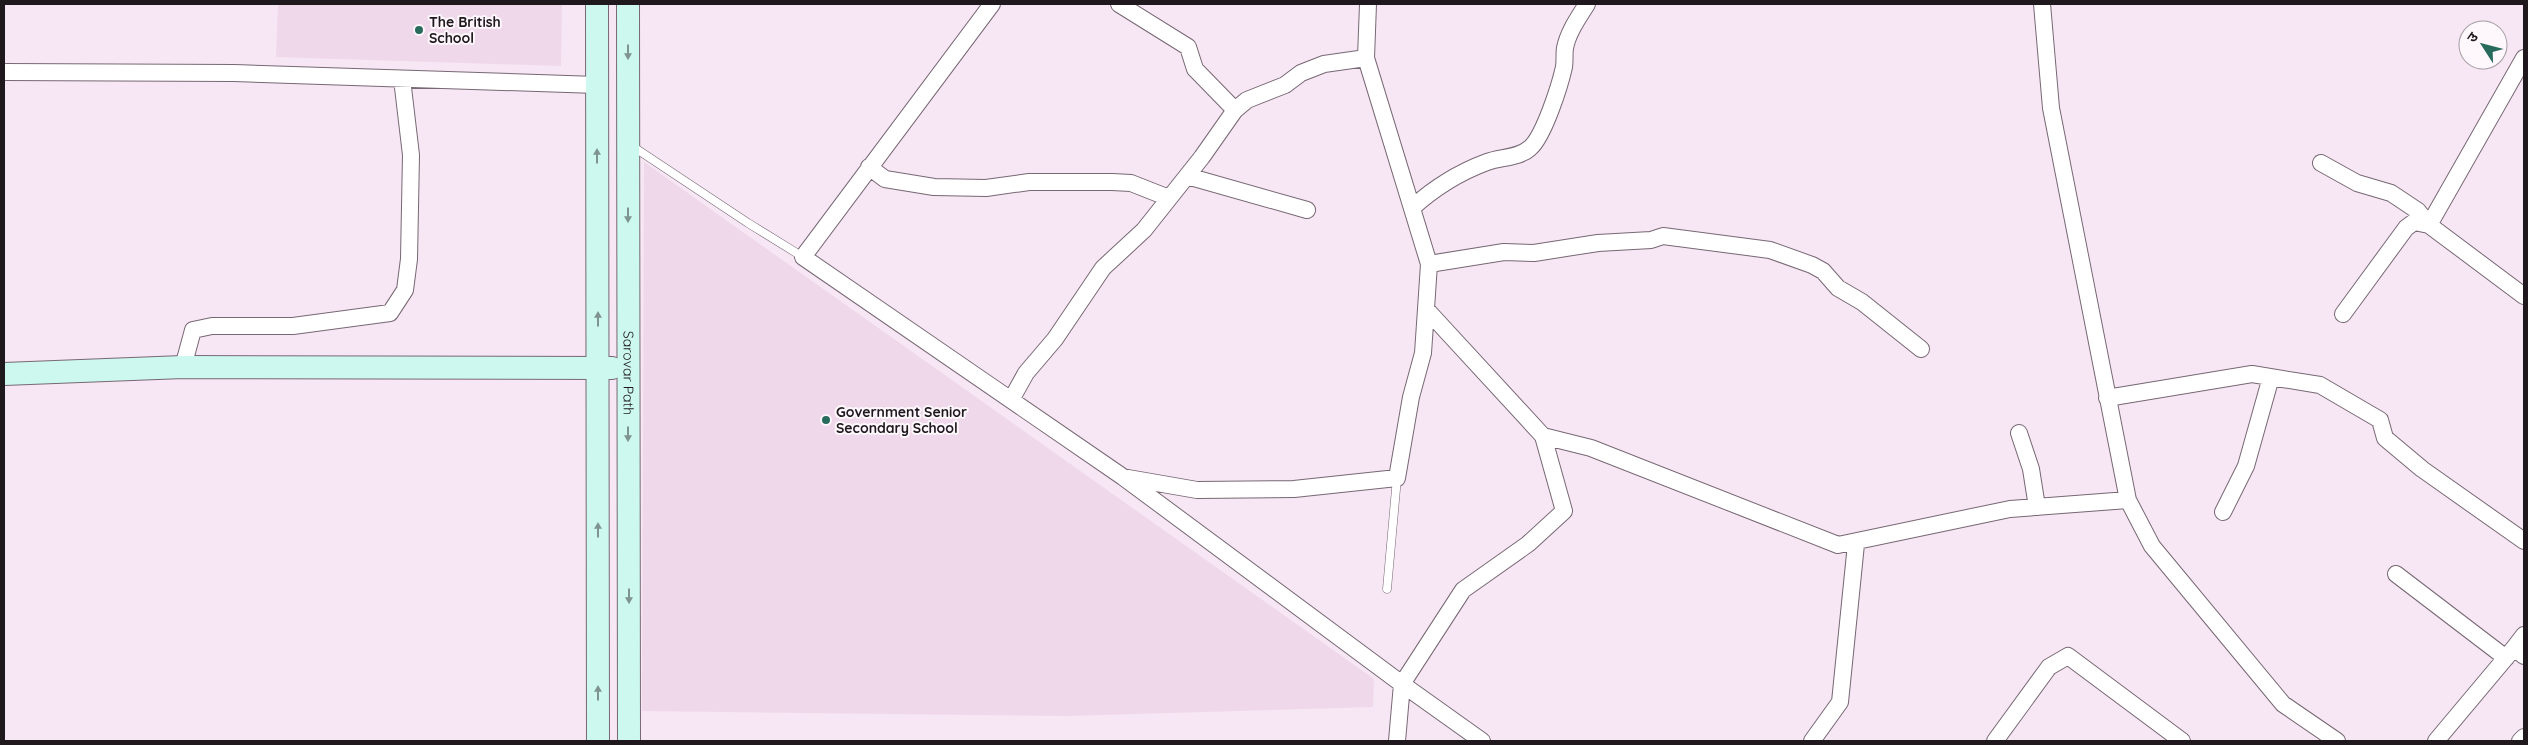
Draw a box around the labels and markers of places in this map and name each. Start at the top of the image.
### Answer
place label: The British School [429,13,501,47]
marker: The British School [413,24,425,36]
place label: Government Senior Secondary School [836,403,967,437]
marker: Government Senior Secondary School [820,414,832,426]

